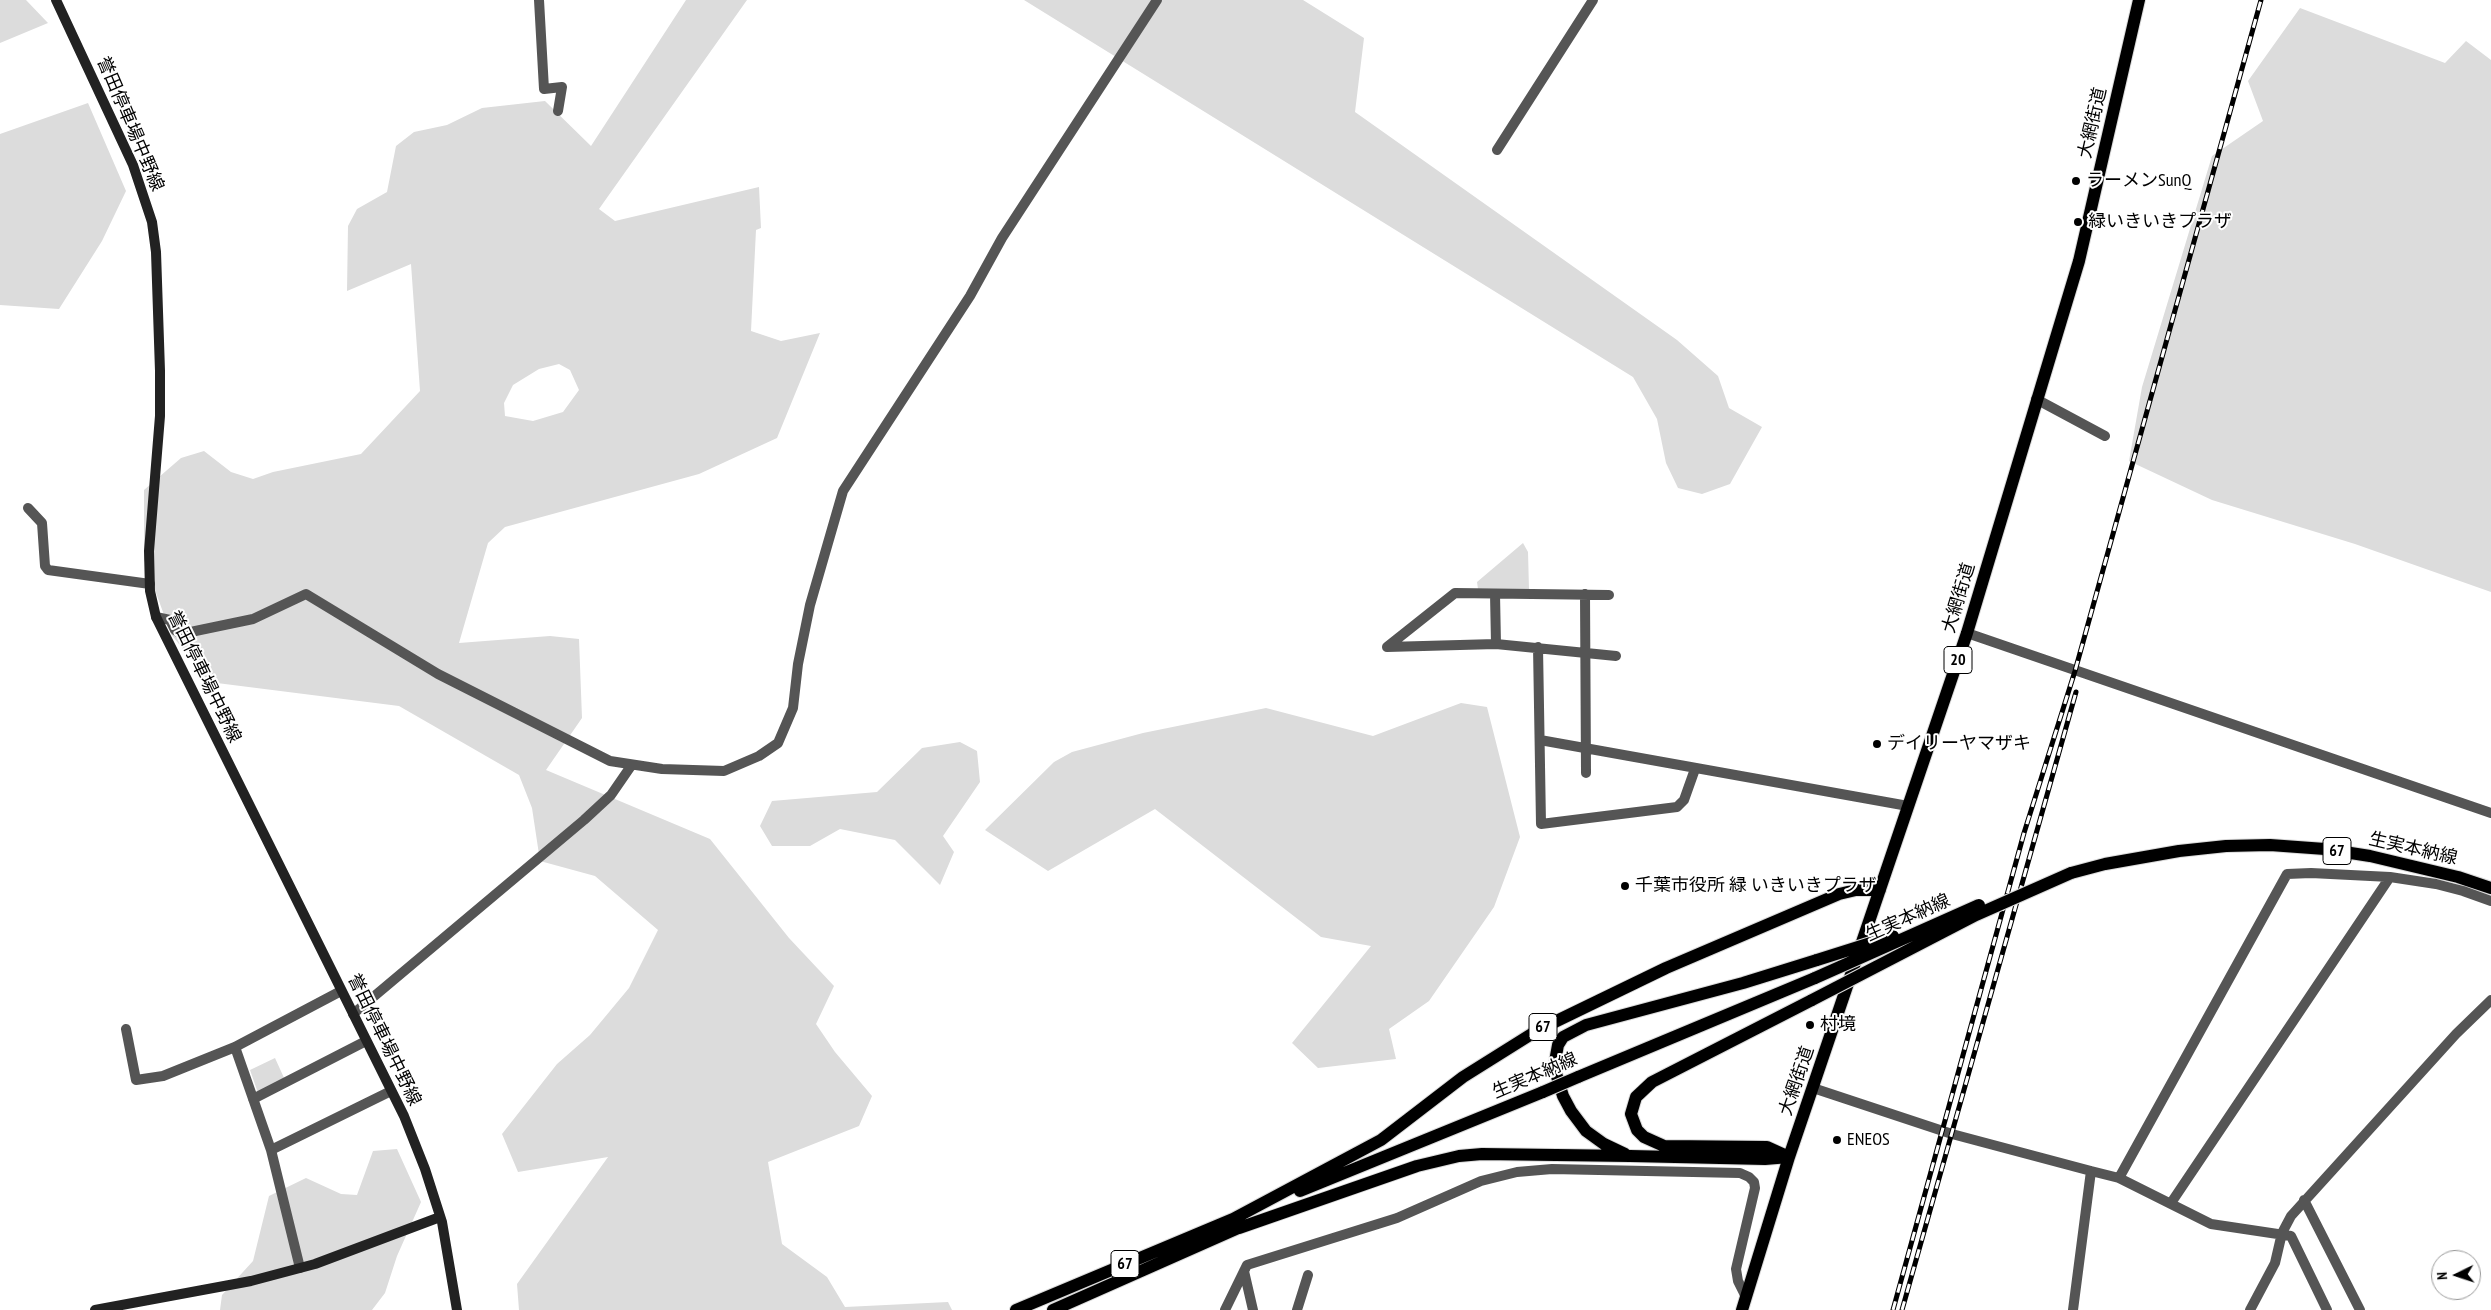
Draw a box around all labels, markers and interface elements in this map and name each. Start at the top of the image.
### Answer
street label: 誉田停車場中野線 [92,54,168,194]
street label: 大網街道 [2074,85,2112,161]
place label: ラーメンSunQ [2086,170,2191,192]
marker: ラーメンSunQ [2070,175,2082,187]
place label: 緑いきいきプラザ [2088,211,2232,233]
marker: 緑いきいきプラザ [2072,216,2084,228]
street label: 大網街道 [1938,560,1980,636]
street label: 誉田停車場中野線 [163,608,245,746]
road number: 20 [1944,646,1972,674]
place label: デイリーヤマザキ [1887,733,2031,755]
marker: デイリーヤマザキ [1871,738,1883,750]
street label: 生実本納線 [2367,828,2459,870]
road number: 67 [2323,838,2351,864]
place label: 千葉市役所 緑 いきいきプラザ [1635,875,1877,897]
marker: 千葉市役所 緑 いきいきプラザ [1619,880,1631,892]
street label: 生実本納線 [1862,890,1954,946]
street label: 誉田停車場中野線 [343,971,425,1109]
road number: 67 [1529,1014,1557,1040]
place label: 村境 [1820,1014,1856,1036]
marker: 村境 [1804,1019,1816,1031]
street label: 大網街道 [1775,1043,1819,1119]
street label: 生実本納線 [1489,1048,1581,1104]
place label: ENEOS [1847,1129,1890,1151]
marker: ENEOS [1831,1134,1843,1146]
road number: 67 [1111,1250,1139,1278]
north arrow [2431,1250,2481,1300]
text: N [2433,1272,2451,1280]

